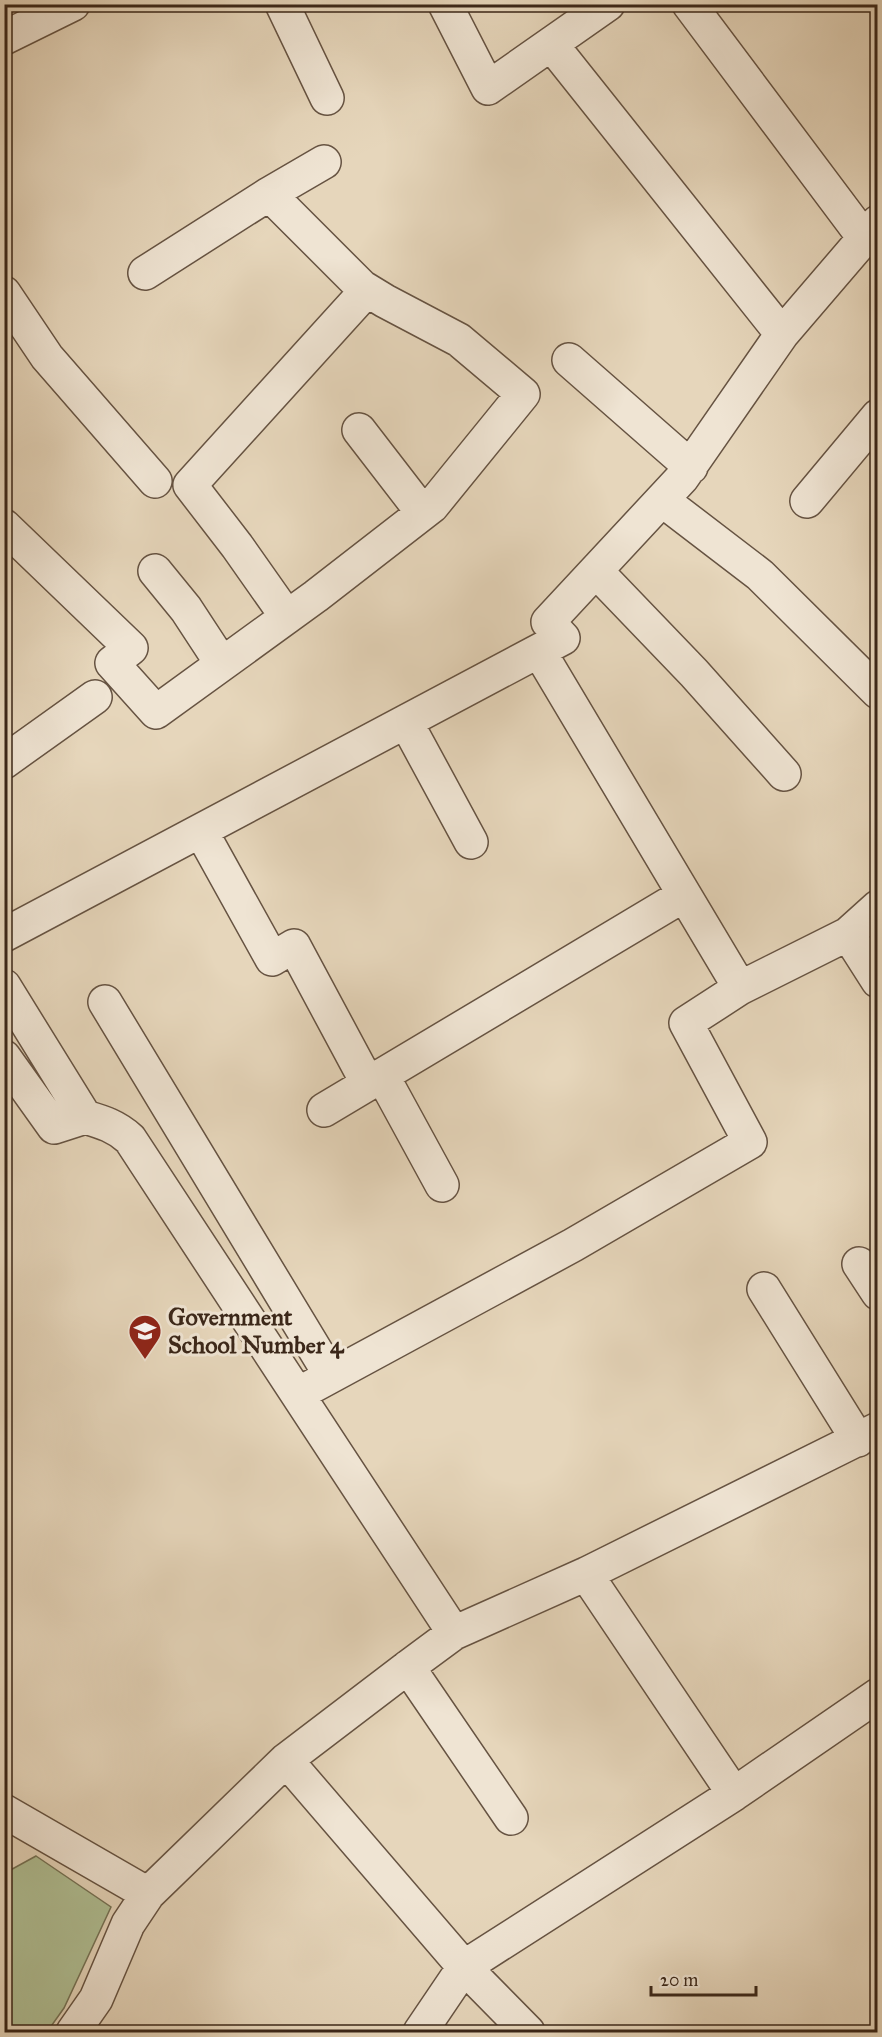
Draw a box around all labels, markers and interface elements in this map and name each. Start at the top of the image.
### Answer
place label: Government School Number 4 [168,1302,345,1360]
school or university icon: Government School Number 4 [127,1313,163,1360]
scale bar [651,1959,756,1997]
text: 20 m [660,1969,698,1991]

